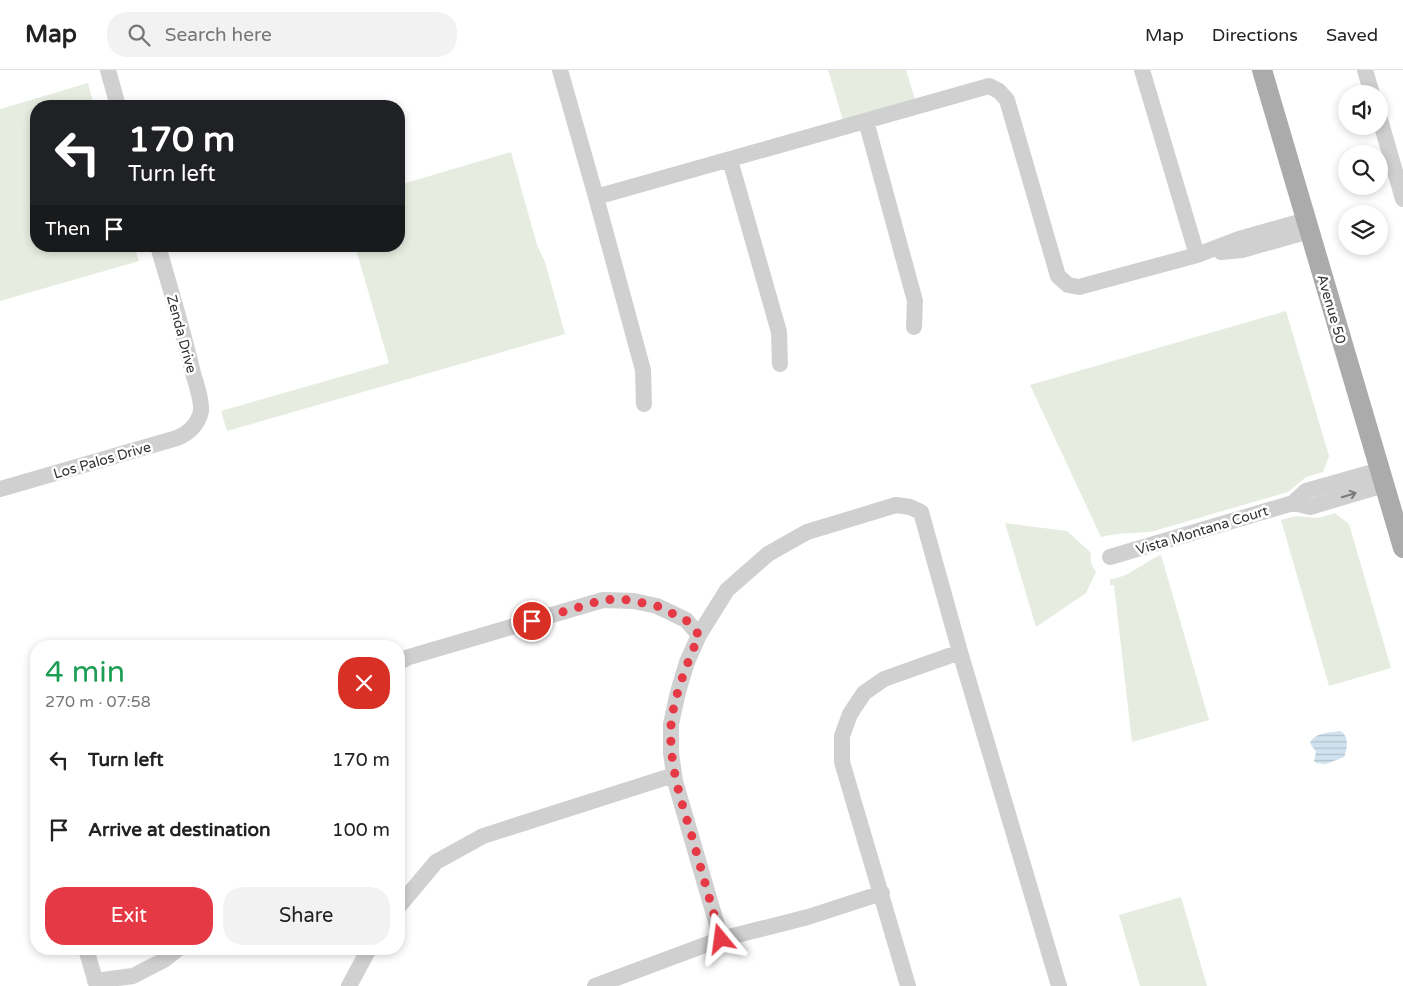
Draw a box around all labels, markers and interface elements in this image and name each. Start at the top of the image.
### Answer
search box [107,12,457,57]
text: Map [25,20,77,49]
icon: search [125,21,153,49]
text: Search here [165,24,272,46]
text: Map [1145,24,1184,46]
text: Directions [1212,24,1298,46]
text: Saved [1326,24,1378,46]
map controls [1338,85,1388,255]
button: sound [1338,85,1388,135]
text: 170 m [128,119,235,161]
icon: left [45,120,110,185]
button: search [1338,145,1388,195]
text: Turn left [128,161,216,187]
button: layers [1338,205,1388,255]
icon: arrive [100,215,128,243]
text: Then [45,218,90,240]
street label: Avenue 50 [1314,273,1350,346]
street label: Zenda Drive [163,293,200,375]
street label: Los Palos Drive [51,438,153,483]
one-way arrow [1341,490,1357,500]
street label: Vista Montana Court [1134,502,1271,559]
pin [511,600,553,642]
icon: arrive [518,607,546,635]
text: 4 min [45,654,125,691]
button: close [338,657,390,709]
text: 270 m · 07:58 [45,692,151,712]
icon: left [45,746,73,774]
text: Turn left [88,749,164,771]
text: 170 m [332,749,390,771]
icon: arrive [45,816,73,844]
text: Arrive at destination [88,819,271,841]
text: 100 m [332,819,390,841]
button: Exit [45,887,213,945]
button: Share [223,887,390,945]
position arrow [694,912,746,964]

